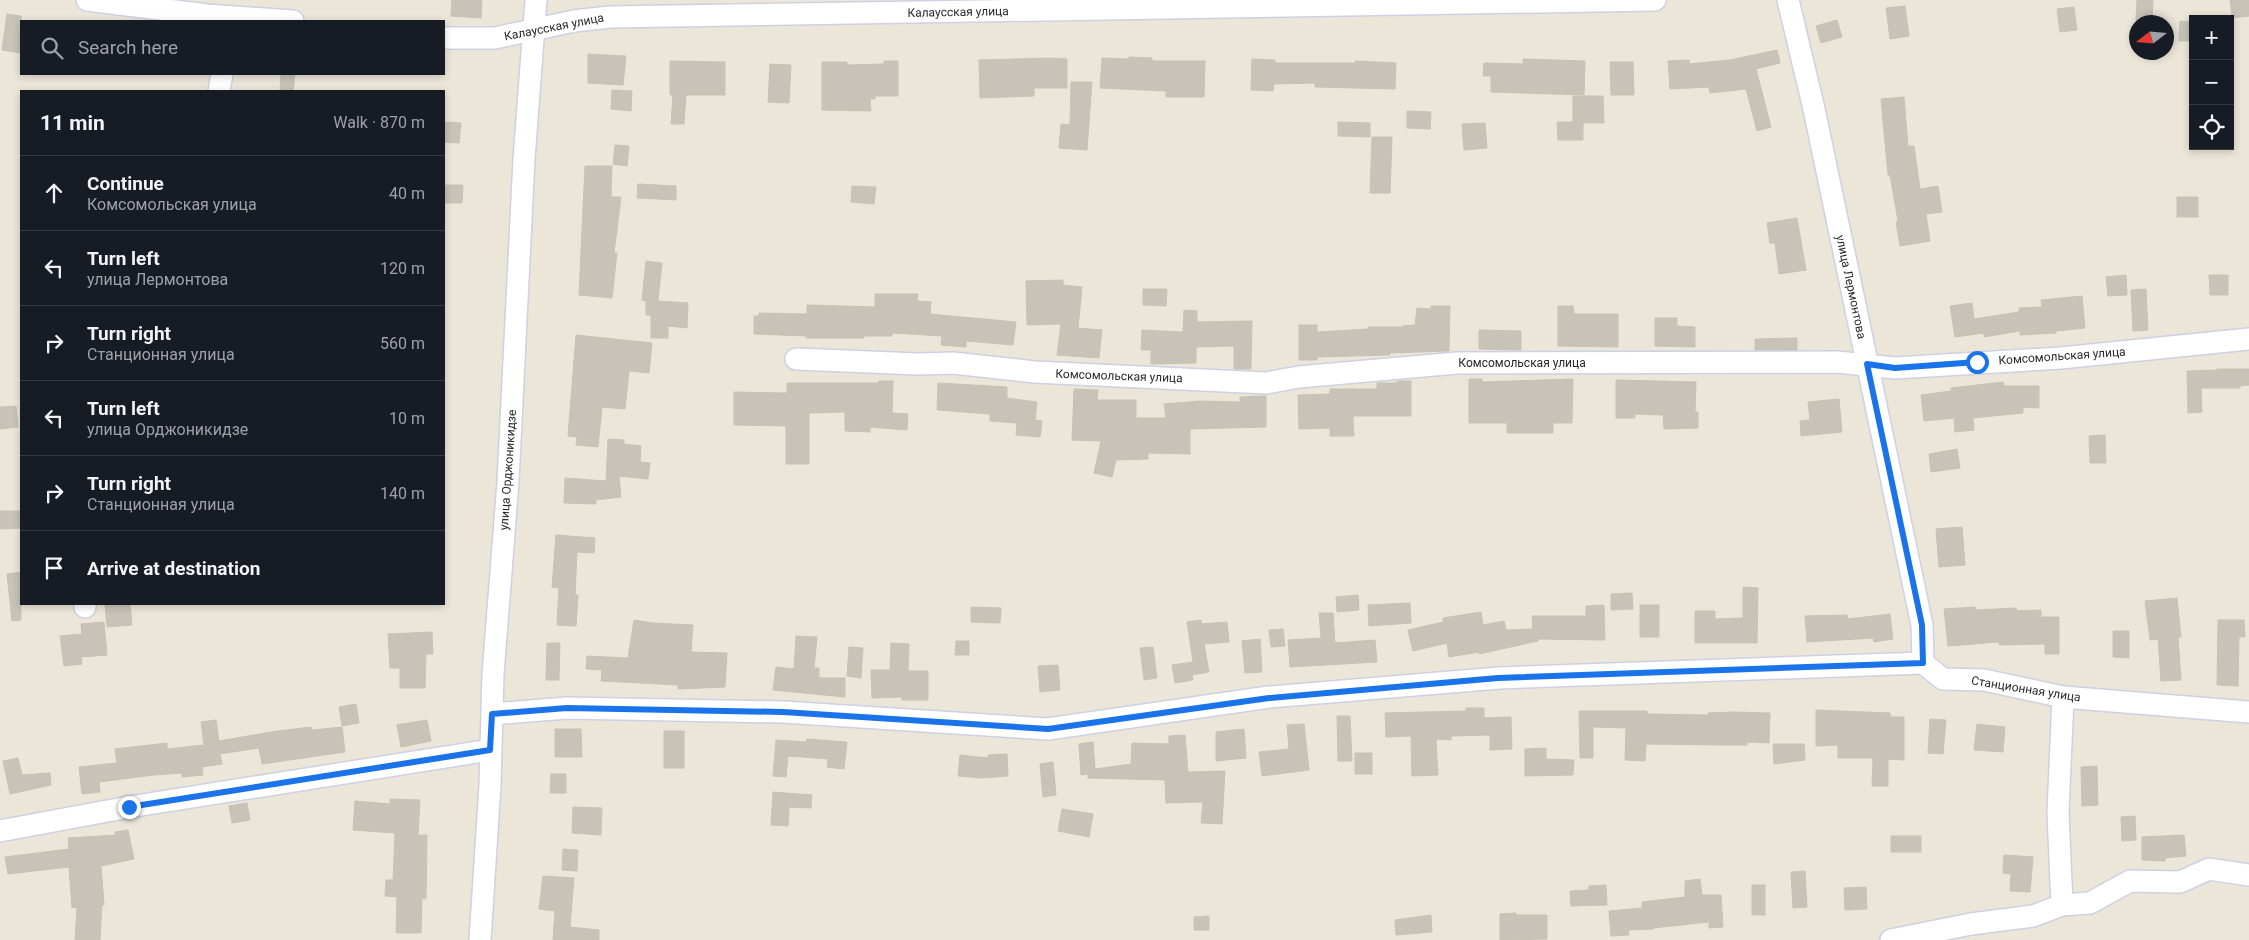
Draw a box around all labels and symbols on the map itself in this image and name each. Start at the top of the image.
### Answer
street label: Калаусская улица [907,4,1009,20]
street label: Калаусская улица [503,10,605,44]
north arrow [2129,15,2174,60]
street label: улица Лермонтова [1833,234,1869,340]
street label: Комсомольская улица [1998,345,2126,367]
route start [1966,351,1989,374]
street label: Комсомольская улица [1458,356,1586,370]
street label: Комсомольская улица [1055,367,1183,385]
street label: улица Орджоникидзе [497,409,519,531]
street label: Станционная улица [1970,673,2082,705]
route end [118,796,141,819]

